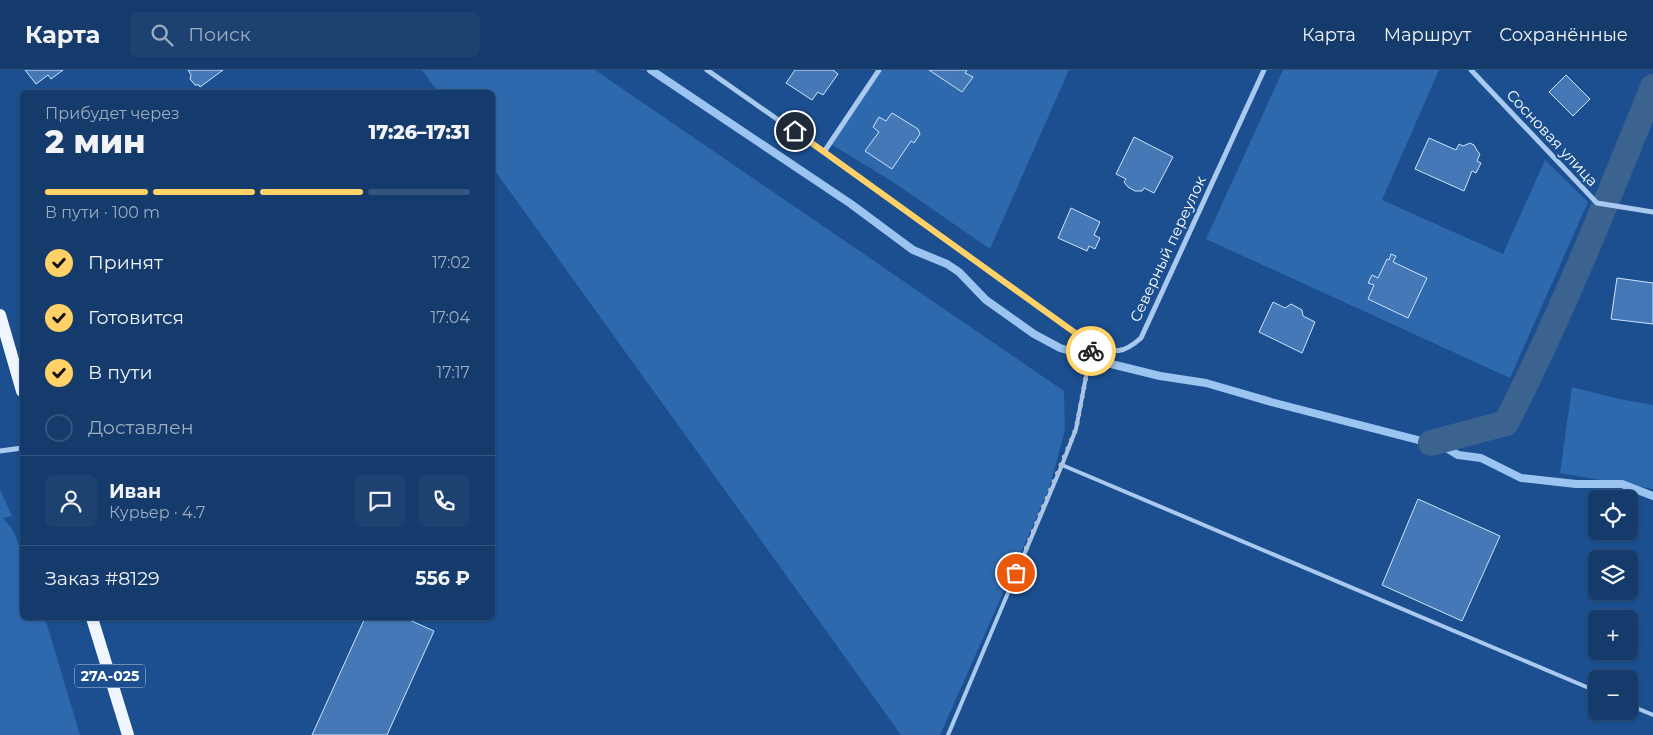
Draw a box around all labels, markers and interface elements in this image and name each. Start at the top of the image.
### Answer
search box [130,12,480,57]
text: Карта [25,20,100,49]
icon: search [148,21,176,49]
text: Поиск [188,23,251,46]
text: Карта [1302,24,1356,46]
text: Маршрут [1384,24,1471,46]
text: Сохранённые [1499,24,1628,46]
street label: Сосновая улица [1503,85,1602,190]
text: Прибудет через [45,104,180,123]
pin [774,110,816,152]
icon: home [781,117,809,145]
text: 17:26–17:31 [369,121,470,144]
text: 2 мин [45,122,145,161]
street label: Северный переулок [1125,172,1210,325]
text: В пути · 100 m [45,203,160,222]
icon: check [45,249,73,277]
text: Принят [88,251,163,274]
text: 17:02 [432,253,470,272]
icon: check [45,304,73,332]
text: Готовится [88,306,184,329]
text: 17:04 [431,308,470,327]
courier [1066,326,1116,376]
icon: bike [1077,337,1105,365]
icon: check [45,359,73,387]
text: В пути [88,361,153,384]
text: 17:17 [437,363,470,382]
text: Доставлен [88,416,194,439]
button: person [45,475,97,527]
button: chat [354,475,406,527]
button: phone [418,475,470,527]
text: Иван [109,480,161,503]
map controls [1588,490,1638,720]
button: locate [1588,490,1638,540]
text: Курьер · 4.7 [109,503,206,522]
button: layers [1588,550,1638,600]
pin [995,552,1037,594]
icon: bag [1002,559,1030,587]
text: Заказ #8129 [45,567,160,590]
text: 556 ₽ [415,567,470,590]
button: + [1588,610,1638,660]
road number: 27А-025 [75,664,145,688]
button: − [1588,670,1638,720]

